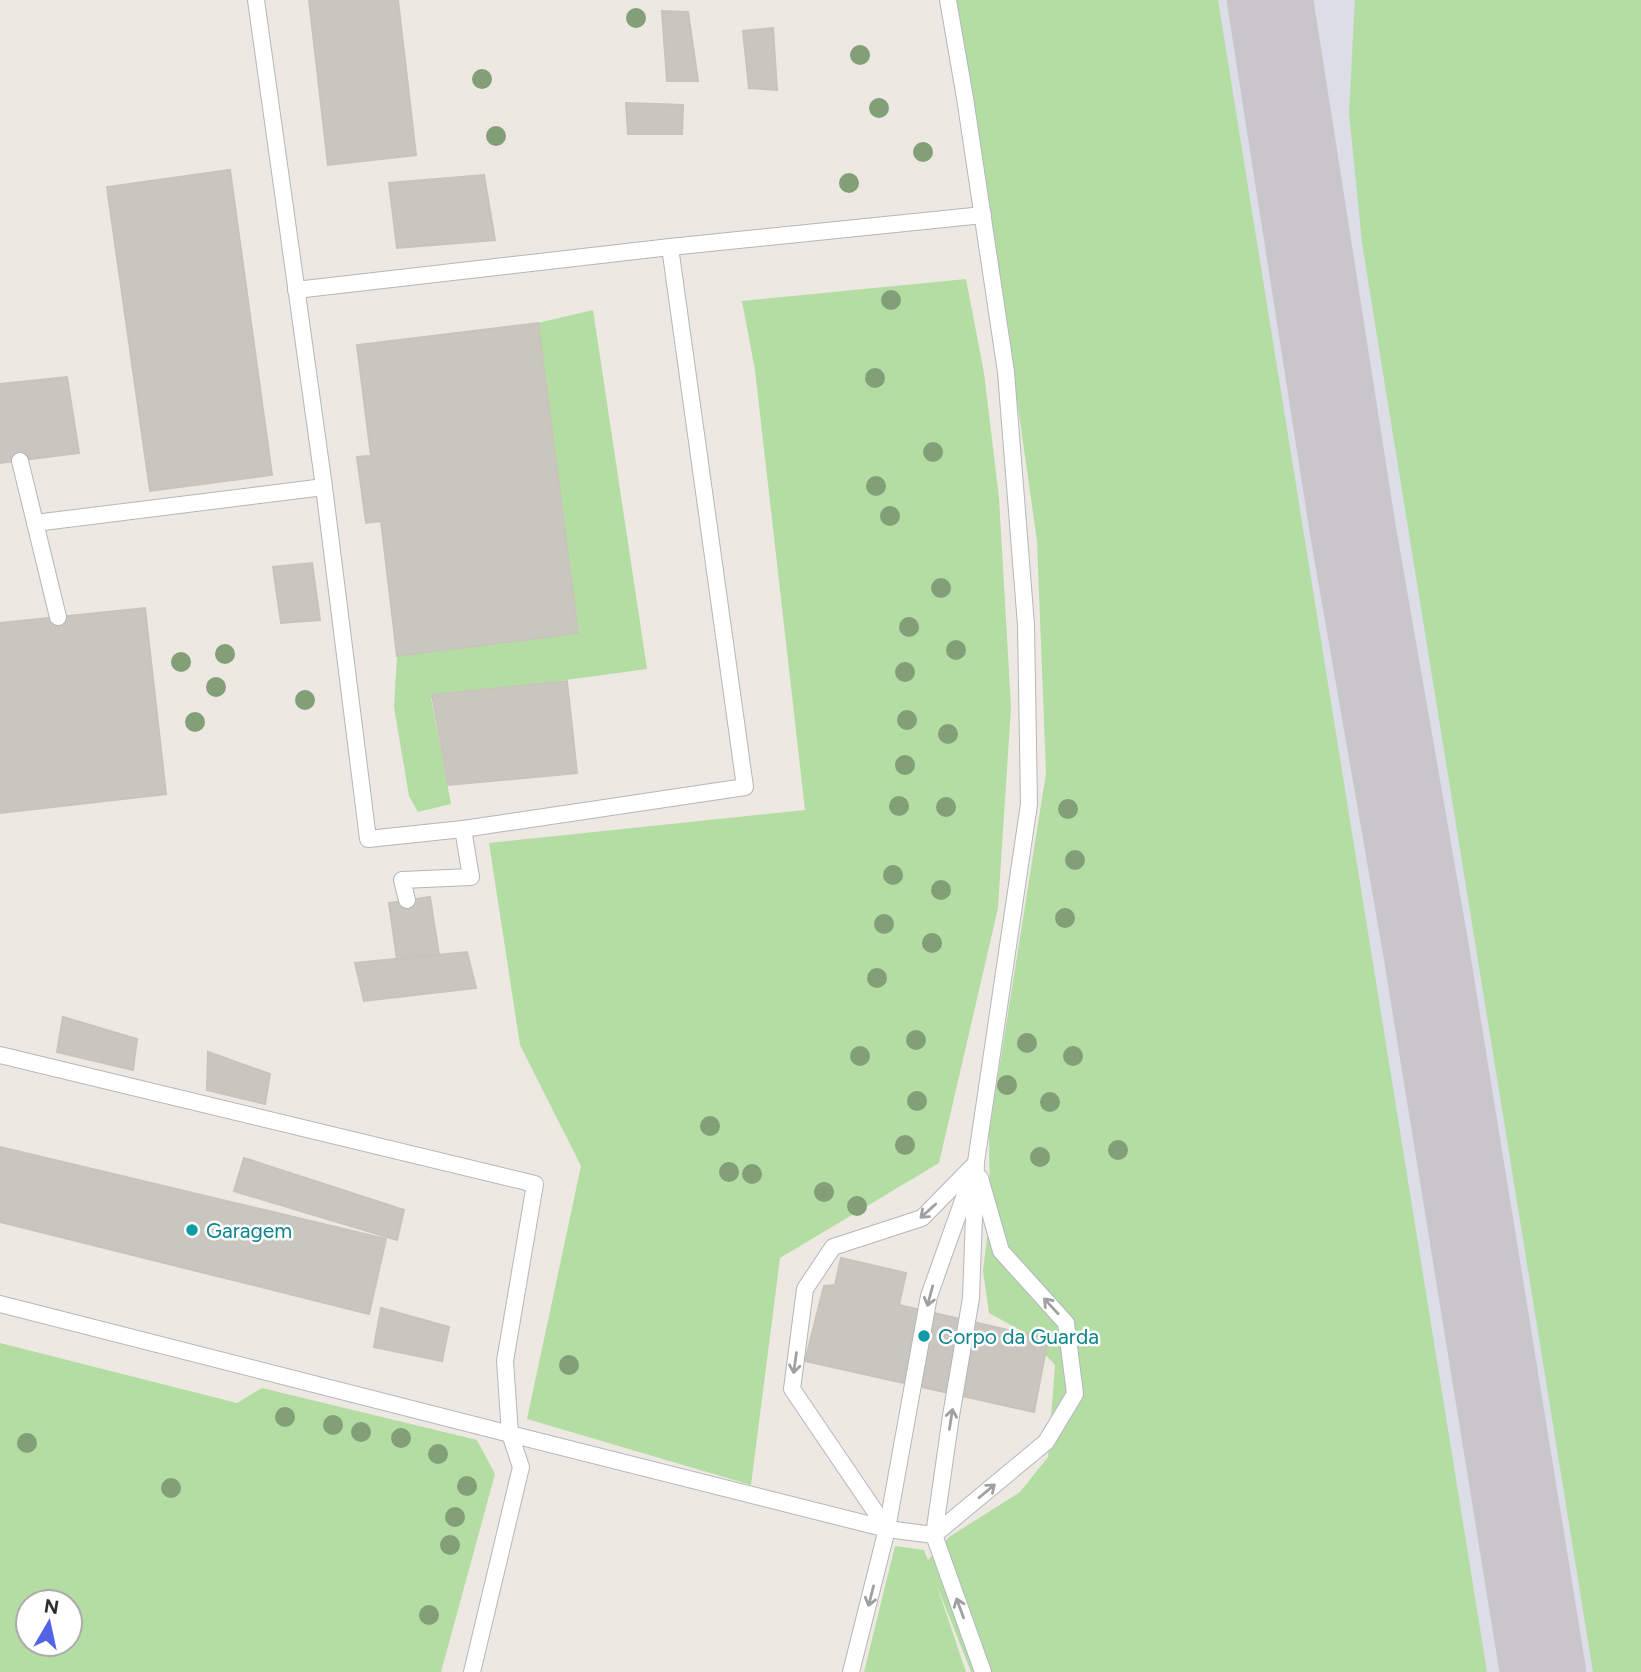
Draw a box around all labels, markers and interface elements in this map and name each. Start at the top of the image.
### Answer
one-way arrow [919,1203,937,1219]
place label: Garagem [206,1218,292,1243]
marker: Garagem [184,1222,200,1238]
one-way arrow [923,1285,936,1307]
one-way arrow [1043,1297,1059,1315]
place label: Corpo da Guarda [938,1324,1099,1349]
marker: Corpo da Guarda [916,1328,932,1344]
one-way arrow [789,1351,802,1374]
one-way arrow [944,1408,957,1431]
one-way arrow [977,1483,995,1499]
one-way arrow [864,1584,877,1607]
north arrow [14,1588,84,1658]
text: N [43,1594,61,1619]
one-way arrow [953,1597,965,1619]

